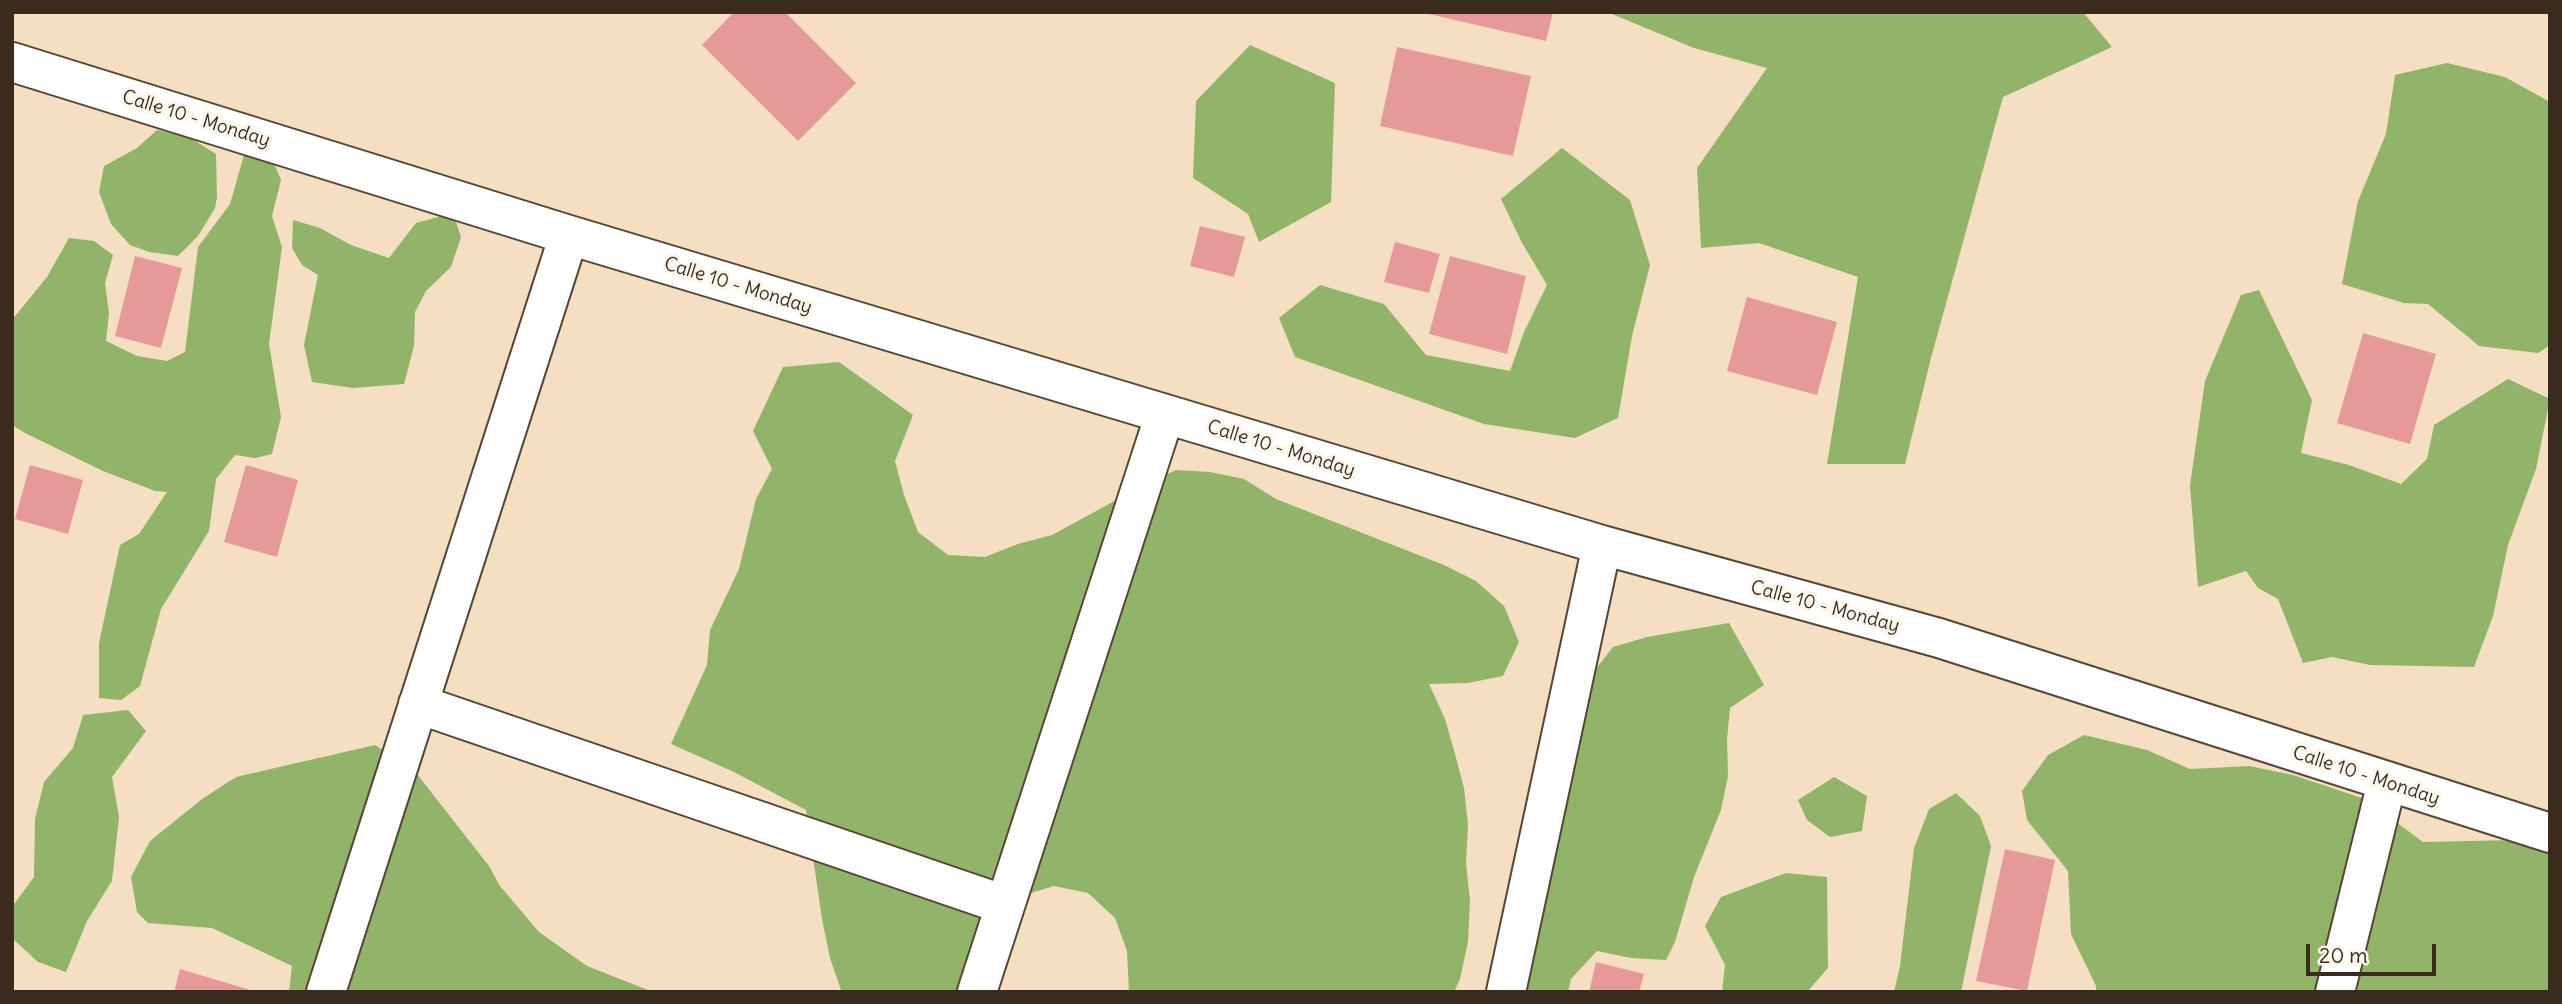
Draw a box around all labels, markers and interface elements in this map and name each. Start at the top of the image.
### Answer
street label: Calle 10 - Monday [119,86,273,152]
street label: Calle 10 - Monday [661,253,815,319]
street label: Calle 10 - Monday [1204,416,1358,482]
street label: Calle 10 - Monday [1748,576,1902,638]
street label: Calle 10 - Monday [2290,741,2442,811]
scale bar [2310,930,2440,974]
text: 20 m [2319,942,2368,969]

